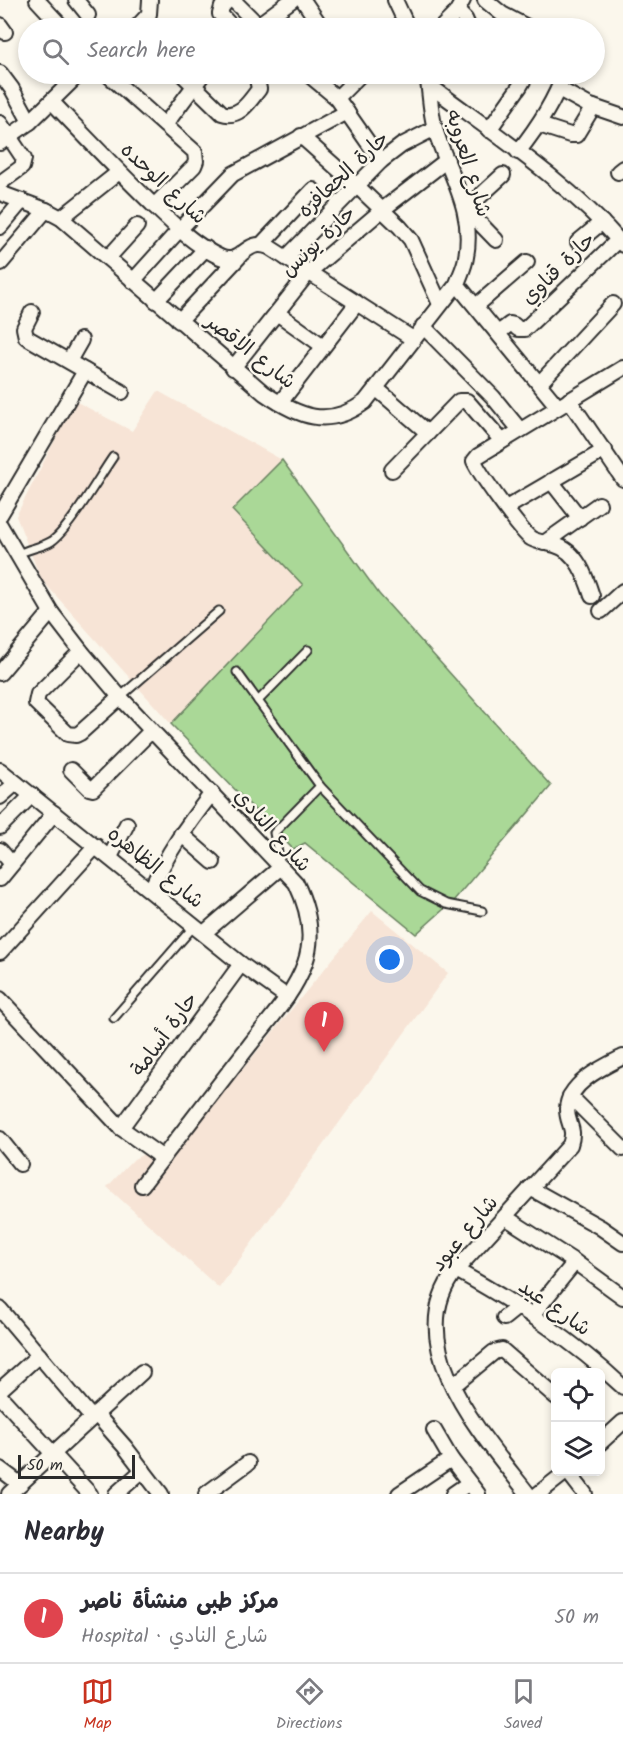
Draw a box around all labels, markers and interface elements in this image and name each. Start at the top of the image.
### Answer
search box [18,18,605,84]
text: Search here [87,34,195,69]
icon: search [39,35,72,68]
street label: شارع العروبه [436,106,500,221]
street label: حارة الجعافره [290,124,398,227]
street label: شارع الوحده [112,135,214,233]
street label: حارة يونس [274,198,364,286]
street label: حارة قناوي [514,225,604,313]
street label: شارع الاقصر [196,305,303,398]
street label: شارع النادي [225,781,319,881]
street label: شارع الظاهره [99,819,211,918]
your location [375,945,404,974]
street label: حارة أسامة [123,986,207,1084]
pin: 1 [304,1002,344,1052]
street label: شارع عبود [423,1188,507,1280]
street label: شارع عيد [511,1271,597,1345]
map controls [551,1368,605,1476]
button: locate [551,1368,605,1422]
button: layers [551,1422,605,1476]
scale bar [18,1452,135,1480]
text: 50 m [27,1453,63,1478]
text: Nearby [24,1512,104,1554]
text: مركز طبى منشأة ناصر [81,1585,279,1620]
text: 1 [40,1602,47,1634]
text: 50 m [554,1602,599,1634]
text: Hospital · شارع النادي [81,1621,268,1653]
tab: Map [81,1675,114,1736]
tab: Directions [276,1675,342,1736]
tab: Saved [504,1675,542,1736]

